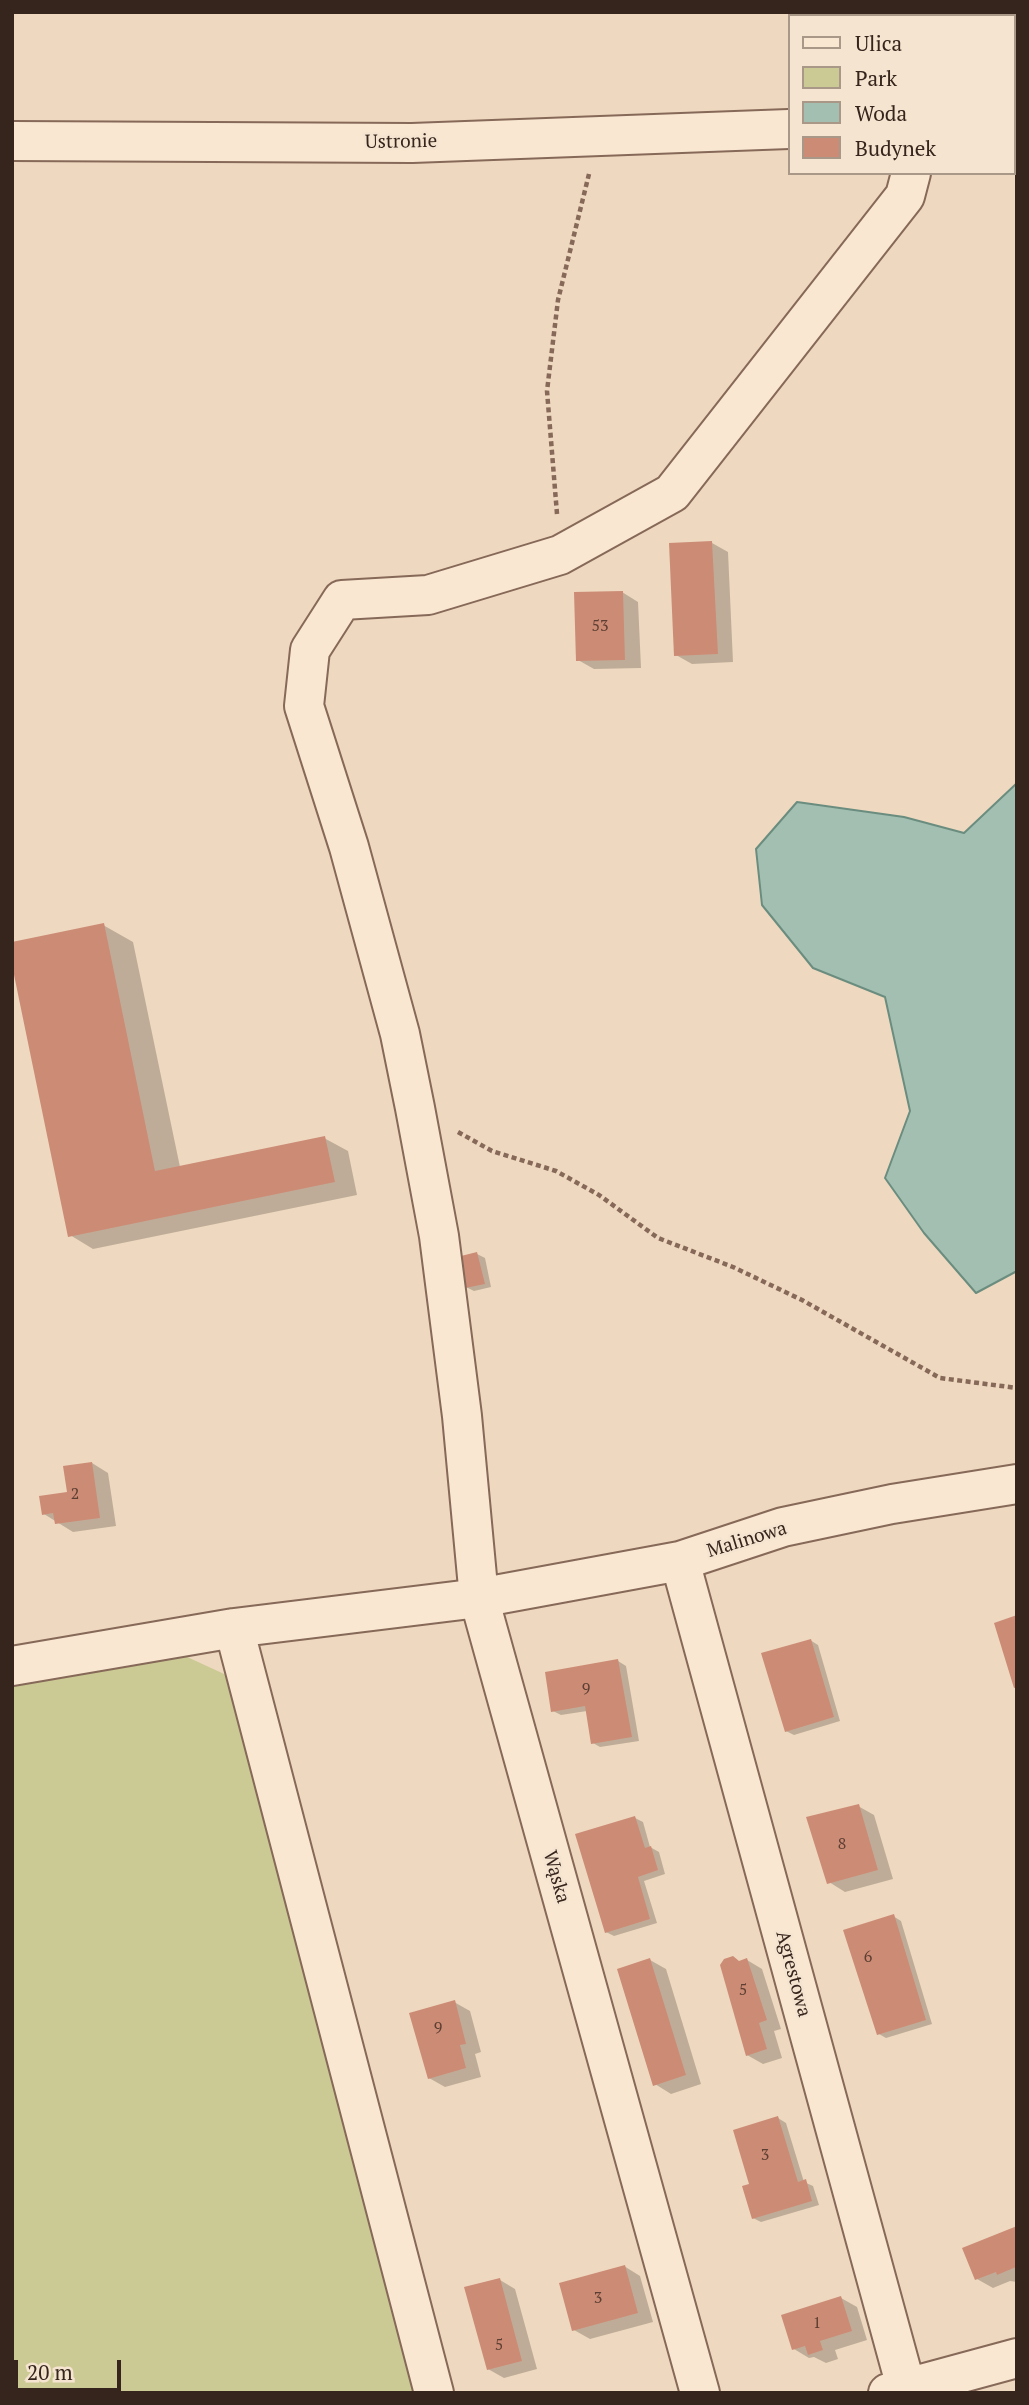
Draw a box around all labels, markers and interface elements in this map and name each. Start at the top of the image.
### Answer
legend [788,14,1015,175]
text: Ulica [855,29,902,57]
text: Park [855,64,897,92]
text: Woda [855,99,907,127]
street label: Ustronie [365,130,437,154]
text: Budynek [855,134,936,162]
house number: 53 [591,616,609,636]
house number: 2 [71,1484,79,1504]
street label: Malinowa [704,1517,790,1563]
house number: 9 [582,1679,590,1699]
house number: 8 [838,1834,846,1854]
street label: Wąska [538,1848,574,1906]
street label: Agrestowa [771,1928,815,2020]
house number: 6 [864,1947,872,1967]
house number: 5 [739,1980,747,2000]
house number: 9 [434,2018,442,2038]
house number: 3 [761,2145,769,2165]
house number: 3 [594,2288,602,2308]
house number: 1 [813,2313,821,2333]
house number: 5 [495,2335,503,2355]
scale bar [18,2346,124,2390]
text: 20 m [27,2358,73,2386]

